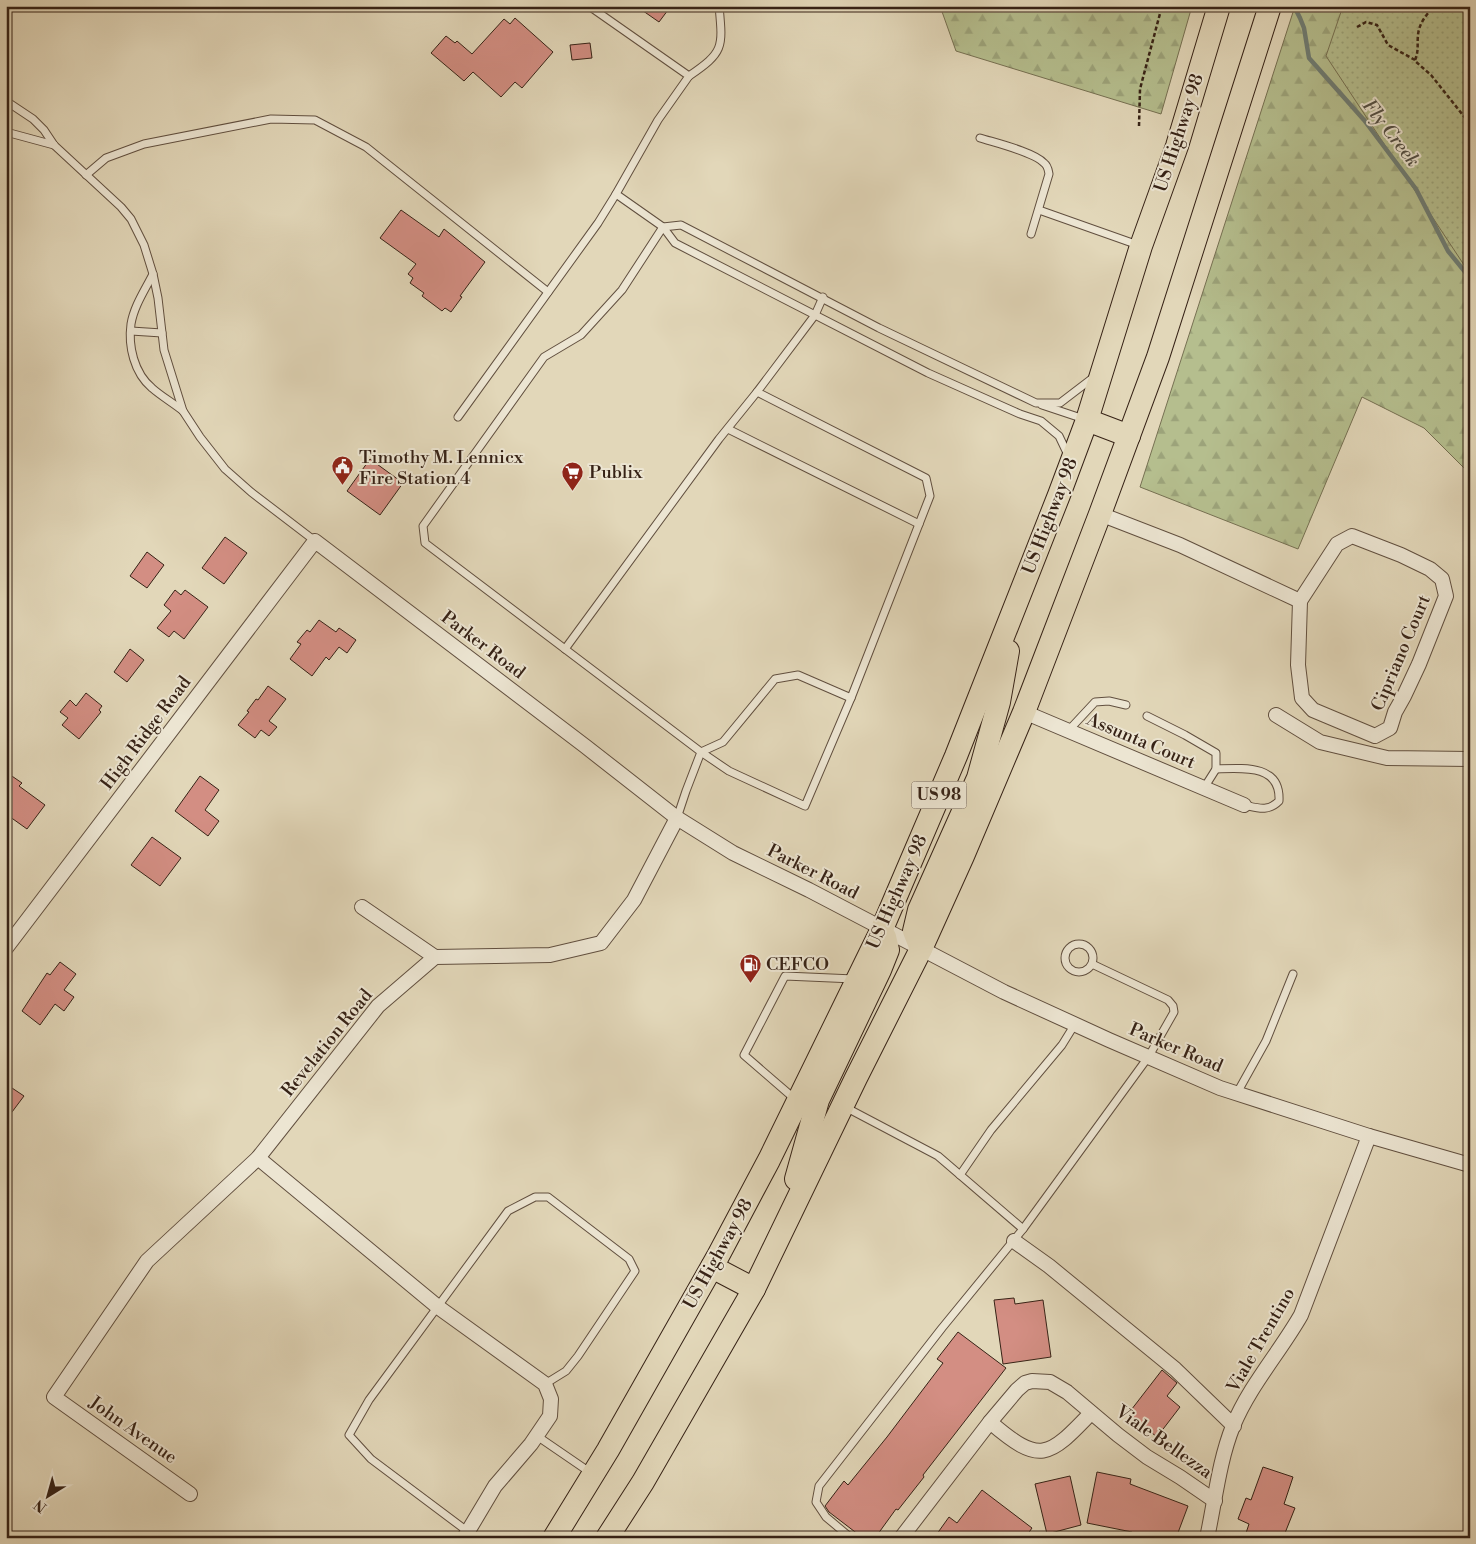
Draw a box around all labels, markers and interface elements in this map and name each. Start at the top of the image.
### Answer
street label: US Highway 98 [1149,71,1209,195]
water label: Fly Creek [1357,94,1425,172]
place label: Timothy M. Lennicx Fire Station 4 [359,446,524,490]
street label: US Highway 98 [1017,454,1083,578]
public building icon: Timothy M. Lennicx Fire Station 4 [331,455,355,486]
supermarket icon: Publix [561,460,585,491]
place label: Publix [589,461,643,484]
street label: Cipriano Court [1366,591,1436,714]
street label: Parker Road [436,606,530,685]
street label: High Ridge Road [96,671,197,794]
street label: Assunta Court [1082,707,1199,774]
road number: US 98 [912,782,966,808]
street label: US Highway 98 [861,831,933,953]
street label: Parker Road [763,839,863,905]
fuel station icon: CEFCO [738,952,762,983]
place label: CEFCO [766,953,829,976]
street label: Revelation Road [276,984,378,1102]
street label: Parker Road [1126,1018,1227,1078]
street label: US Highway 98 [678,1195,758,1313]
street label: Viale Trentino [1221,1283,1300,1398]
street label: John Avenue [84,1391,182,1469]
street label: Viale Bellezza [1110,1400,1218,1484]
north arrow [22,1472,72,1522]
text: N [31,1495,51,1516]

